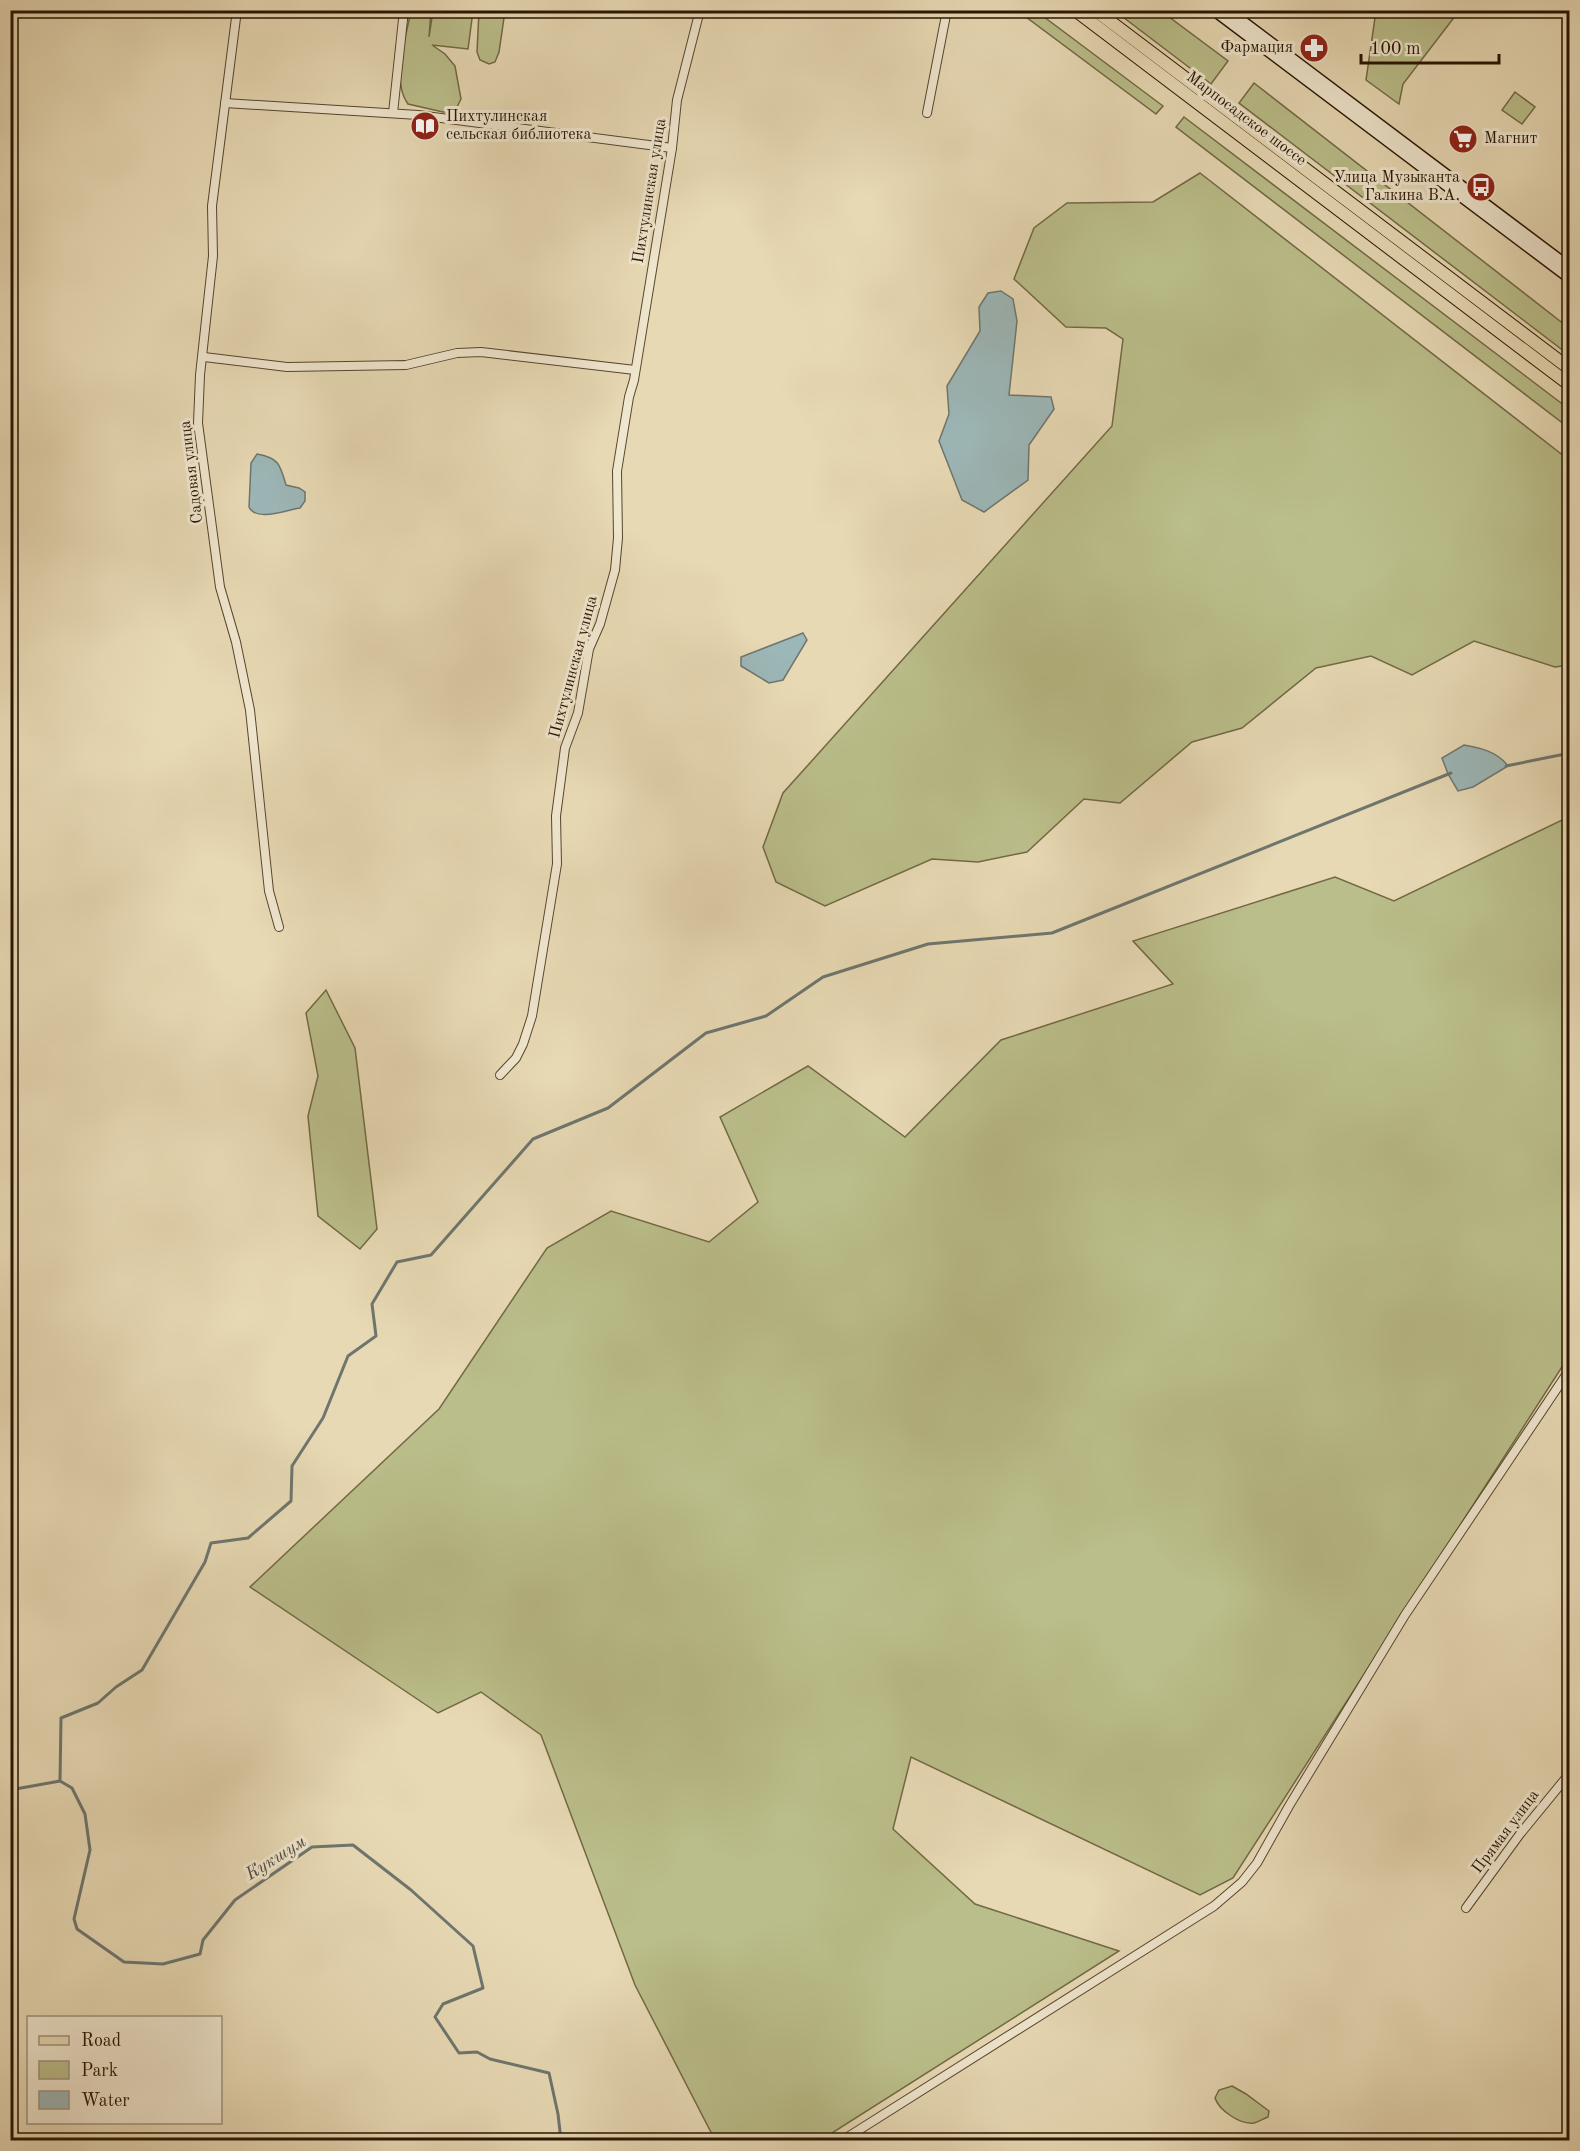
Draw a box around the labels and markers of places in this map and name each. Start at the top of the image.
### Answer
pharmacy icon: Фармация [1298,32,1330,64]
place label: Фармация [1221,40,1293,56]
place label: Пихтулинская сельская библиотека [446,109,592,143]
library icon: Пихтулинская сельская библиотека [409,110,441,142]
supermarket icon: Магнит [1447,123,1479,155]
place label: Магнит [1484,131,1537,147]
place label: Улица Музыканта Галкина В.А. [1333,170,1460,204]
bus stop icon: Улица Музыканта Галкина В.А. [1465,171,1497,203]

